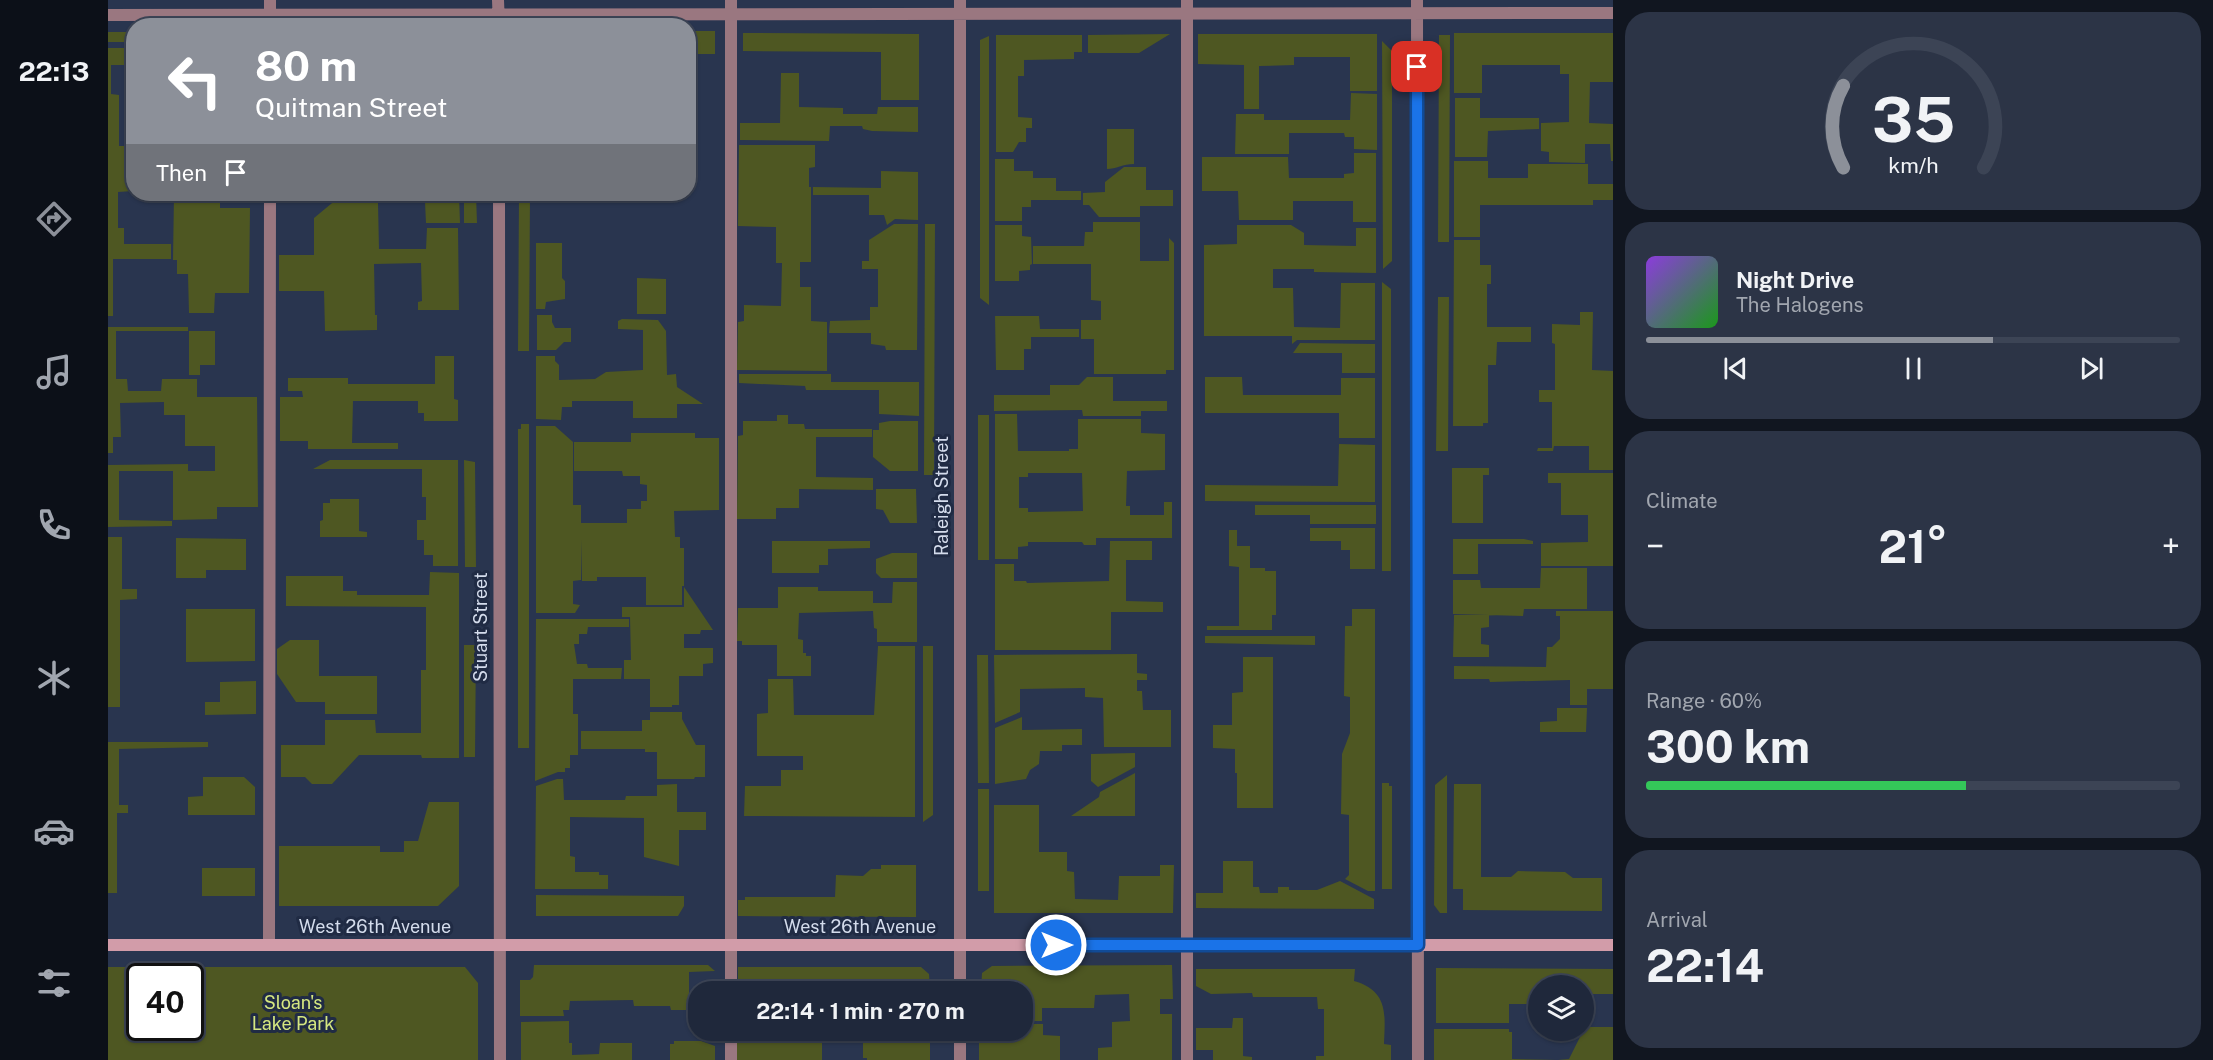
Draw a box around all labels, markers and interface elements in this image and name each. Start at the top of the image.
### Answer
text: 80 m [255,41,357,90]
pin [1391,41,1442,92]
icon: left [156,42,234,120]
icon: arrive [1400,50,1433,83]
text: 22:13 [18,55,90,87]
text: 35 [1871,83,1955,156]
text: Quitman Street [255,91,447,123]
text: km/h [1888,153,1938,178]
icon: arrive [219,156,252,189]
text: Then [156,160,207,186]
icon: directions [33,198,75,240]
text: Night Drive [1736,267,1854,293]
text: The Halogens [1736,293,1864,317]
icon: music [33,351,75,393]
icon: previous [1719,352,1752,385]
icon: pause [1897,352,1930,385]
icon: next [2075,352,2108,385]
street label: Raleigh Street [931,436,952,556]
text: Climate [1646,489,1718,513]
icon: phone [33,504,75,546]
text: 21° [1878,520,1948,573]
text: − [1646,527,1664,565]
text: + [2162,527,2180,565]
street label: Stuart Street [470,572,491,682]
icon: climate [33,657,75,699]
text: Range · 60% [1646,689,1762,713]
text: 300 km [1646,720,1810,773]
icon: car [33,810,75,852]
text: Arrival [1646,908,1708,932]
position arrow [1024,913,1088,977]
street label: West 26th Avenue [299,916,451,937]
street label: West 26th Avenue [784,916,936,937]
text: 22:14 [1646,939,1764,992]
icon: filters [33,962,75,1004]
speed limit sign: 40 [126,963,204,1041]
map controls [1528,975,1594,1041]
button: layers [1528,975,1594,1041]
park label: Sloan's Lake Park [252,992,334,1034]
text: 22:14 · 1 min · 270 m [756,998,965,1024]

